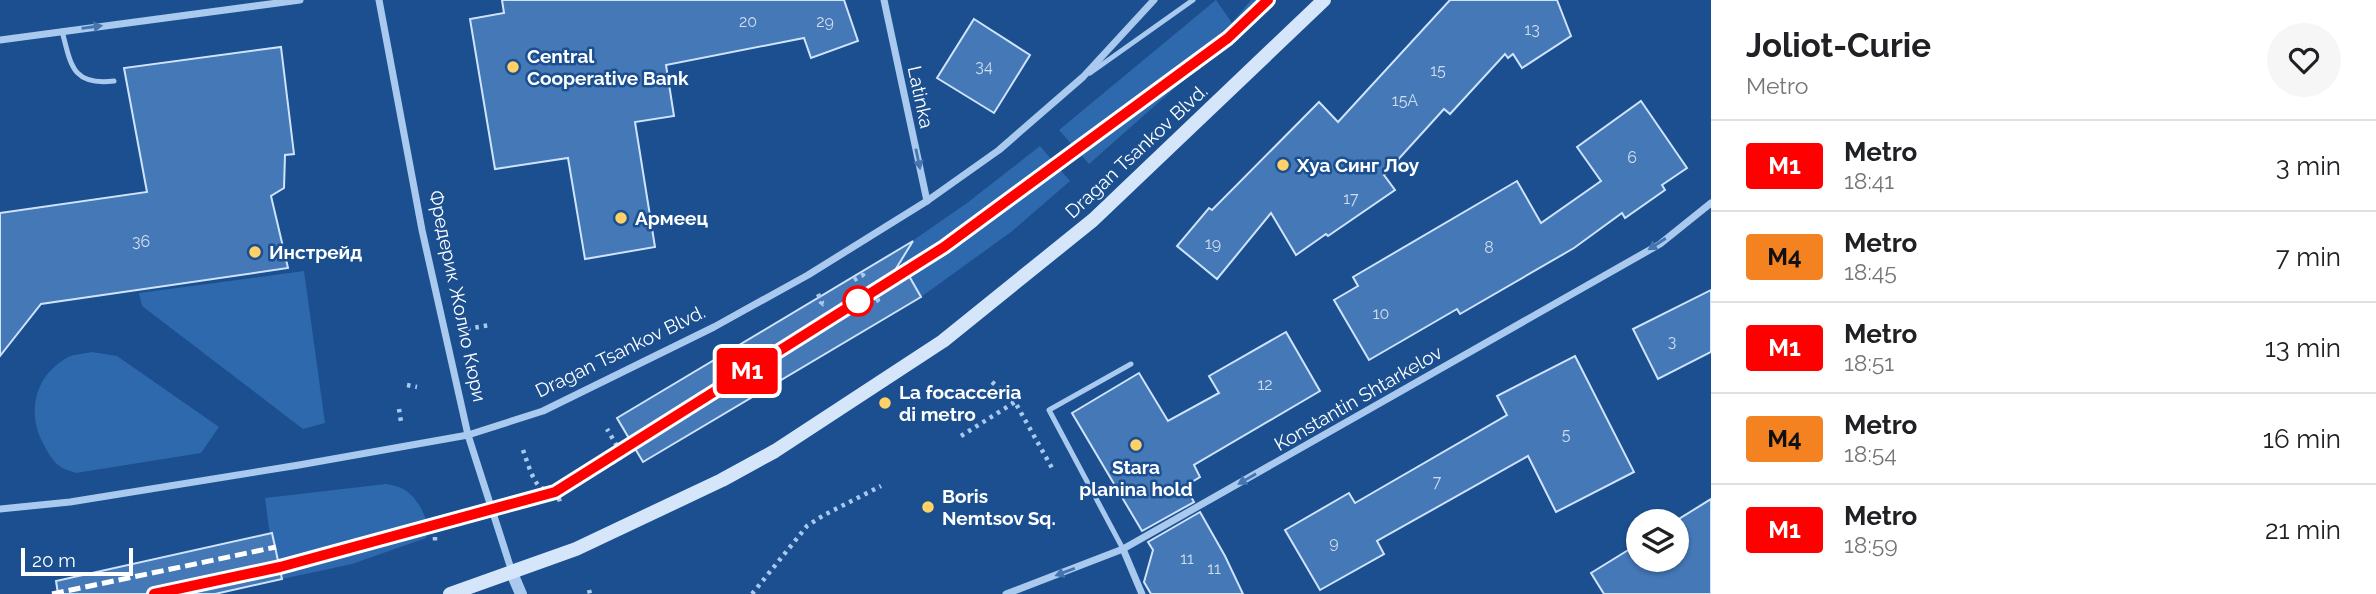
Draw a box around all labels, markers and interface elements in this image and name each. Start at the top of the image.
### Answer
house number: 20 [739,12,757,31]
house number: 29 [816,12,834,31]
house number: 13 [1524,20,1540,39]
one-way arrow [81,22,103,33]
button: heart [2267,23,2341,97]
text: Joliot-Curie [1746,26,1931,65]
place label: Central Cooperative Bank [527,45,689,89]
house number: 34 [975,57,993,76]
marker: Central Cooperative Bank [505,59,521,75]
house number: 15 [1430,61,1446,80]
street label: Latinka [904,64,938,130]
text: Metro [1746,72,1808,99]
street label: Dragan Tsankov Blvd. [1061,80,1211,222]
house number: 15А [1392,91,1418,110]
text: Metro [1844,137,1917,167]
one-way arrow [913,148,924,170]
house number: 6 [1627,148,1637,167]
text: M1 [1768,151,1801,180]
text: 3 min [2276,151,2341,181]
place label: Хуа Синг Лоу [1296,154,1420,176]
marker: Хуа Синг Лоу [1275,157,1291,173]
text: 18:41 [1844,167,1894,194]
street label: Фредерик Жолио Кюри [425,188,491,404]
house number: 17 [1343,189,1359,208]
place label: Армеец [635,207,708,229]
marker: Армеец [613,210,629,226]
text: Metro [1844,228,1917,258]
house number: 36 [132,232,150,251]
house number: 19 [1205,234,1221,253]
house number: 8 [1484,238,1494,257]
one-way arrow [1647,238,1666,251]
place label: Инстрейд [269,241,362,263]
text: M4 [1767,242,1802,271]
text: 7 min [2276,242,2341,272]
marker: Инстрейд [247,244,263,260]
text: 18:45 [1844,258,1897,285]
unlabelled marker [843,286,873,316]
street label: Dragan Tsankov Blvd. [532,300,708,402]
house number: 10 [1373,304,1389,323]
text: Metro [1844,319,1917,349]
house number: 3 [1668,332,1676,351]
text: M1 [1768,333,1801,362]
text: 13 min [2265,333,2341,363]
street label: Konstantin Shtarkelov [1270,341,1446,455]
line badge: M1 [716,348,778,394]
text: 18:51 [1844,349,1894,376]
text: M1 [731,356,763,385]
house number: 12 [1257,375,1273,394]
place label: La focacceria di metro [899,381,1021,425]
marker: La focacceria di metro [877,395,893,411]
text: Metro [1844,410,1917,440]
text: M4 [1767,424,1802,453]
text: 16 min [2263,424,2341,454]
house number: 5 [1562,425,1571,444]
marker: Stara planina hold [1128,437,1144,453]
text: 18:54 [1844,440,1897,467]
place label: Stara planina hold [1079,456,1193,500]
house number: 7 [1433,472,1442,491]
one-way arrow [1237,473,1256,485]
place label: Boris Nemtsov Sq. [942,485,1056,529]
marker: Boris Nemtsov Sq. [920,499,936,515]
text: Metro [1844,501,1917,531]
map controls [1626,509,1689,572]
button: layers [1626,509,1689,572]
text: M1 [1768,515,1801,544]
text: 21 min [2265,515,2341,545]
text: 18:59 [1844,531,1898,558]
house number: 9 [1329,533,1339,552]
scale bar [21,545,133,577]
text: 20 m [32,549,76,571]
house number: 11 [1180,549,1194,568]
house number: 11 [1207,559,1221,578]
one-way arrow [1054,566,1075,577]

